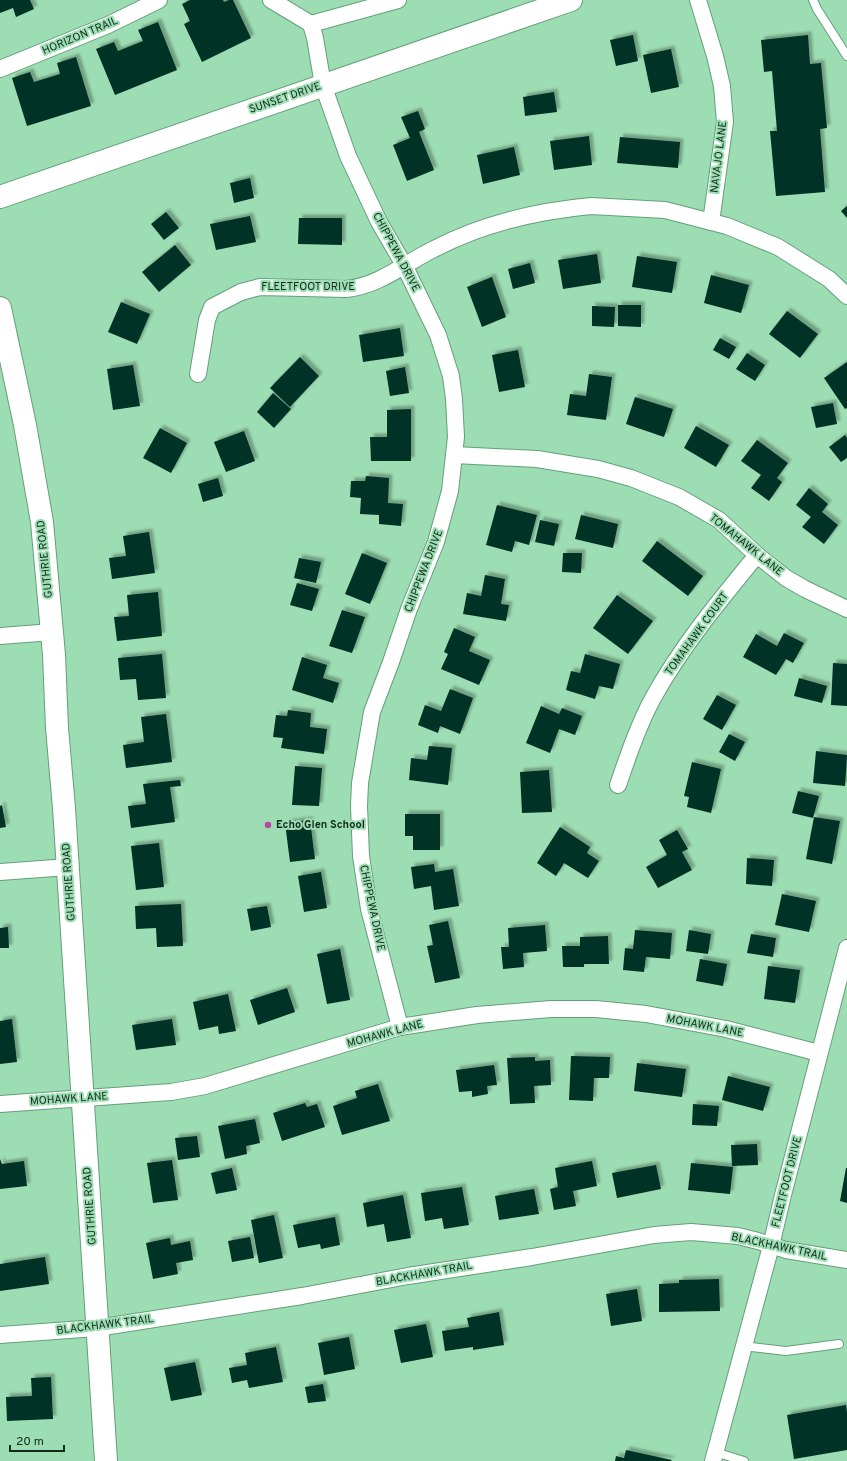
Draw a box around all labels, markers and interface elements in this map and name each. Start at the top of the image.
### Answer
street label: HORIZON TRAIL [40,14,120,58]
street label: SUNSET DRIVE [247,79,323,117]
street label: NAVAJO LANE [708,120,730,194]
street label: CHIPPEWA DRIVE [369,210,423,294]
street label: FLEETFOOT DRIVE [261,280,355,294]
street label: TOMAHAWK LANE [706,511,786,579]
street label: GUTHRIE ROAD [34,519,56,599]
street label: CHIPPEWA DRIVE [402,527,446,615]
street label: TOMAHAWK COURT [662,590,732,678]
place label: Echo Glen School [276,818,365,832]
marker: Echo Glen School [263,820,273,830]
street label: GUTHRIE ROAD [59,842,79,922]
street label: CHIPPEWA DRIVE [356,864,388,952]
street label: MOHAWK LANE [665,1012,745,1040]
street label: MOHAWK LANE [345,1017,425,1051]
street label: MOHAWK LANE [30,1089,108,1109]
street label: FLEETFOOT DRIVE [769,1135,805,1229]
street label: GUTHRIE ROAD [80,1166,100,1246]
street label: BLACKHAWK TRAIL [730,1230,828,1264]
street label: BLACKHAWK TRAIL [375,1259,473,1289]
street label: BLACKHAWK TRAIL [56,1312,154,1338]
scale bar [10,1427,64,1453]
text: 20 m [16,1434,44,1450]

